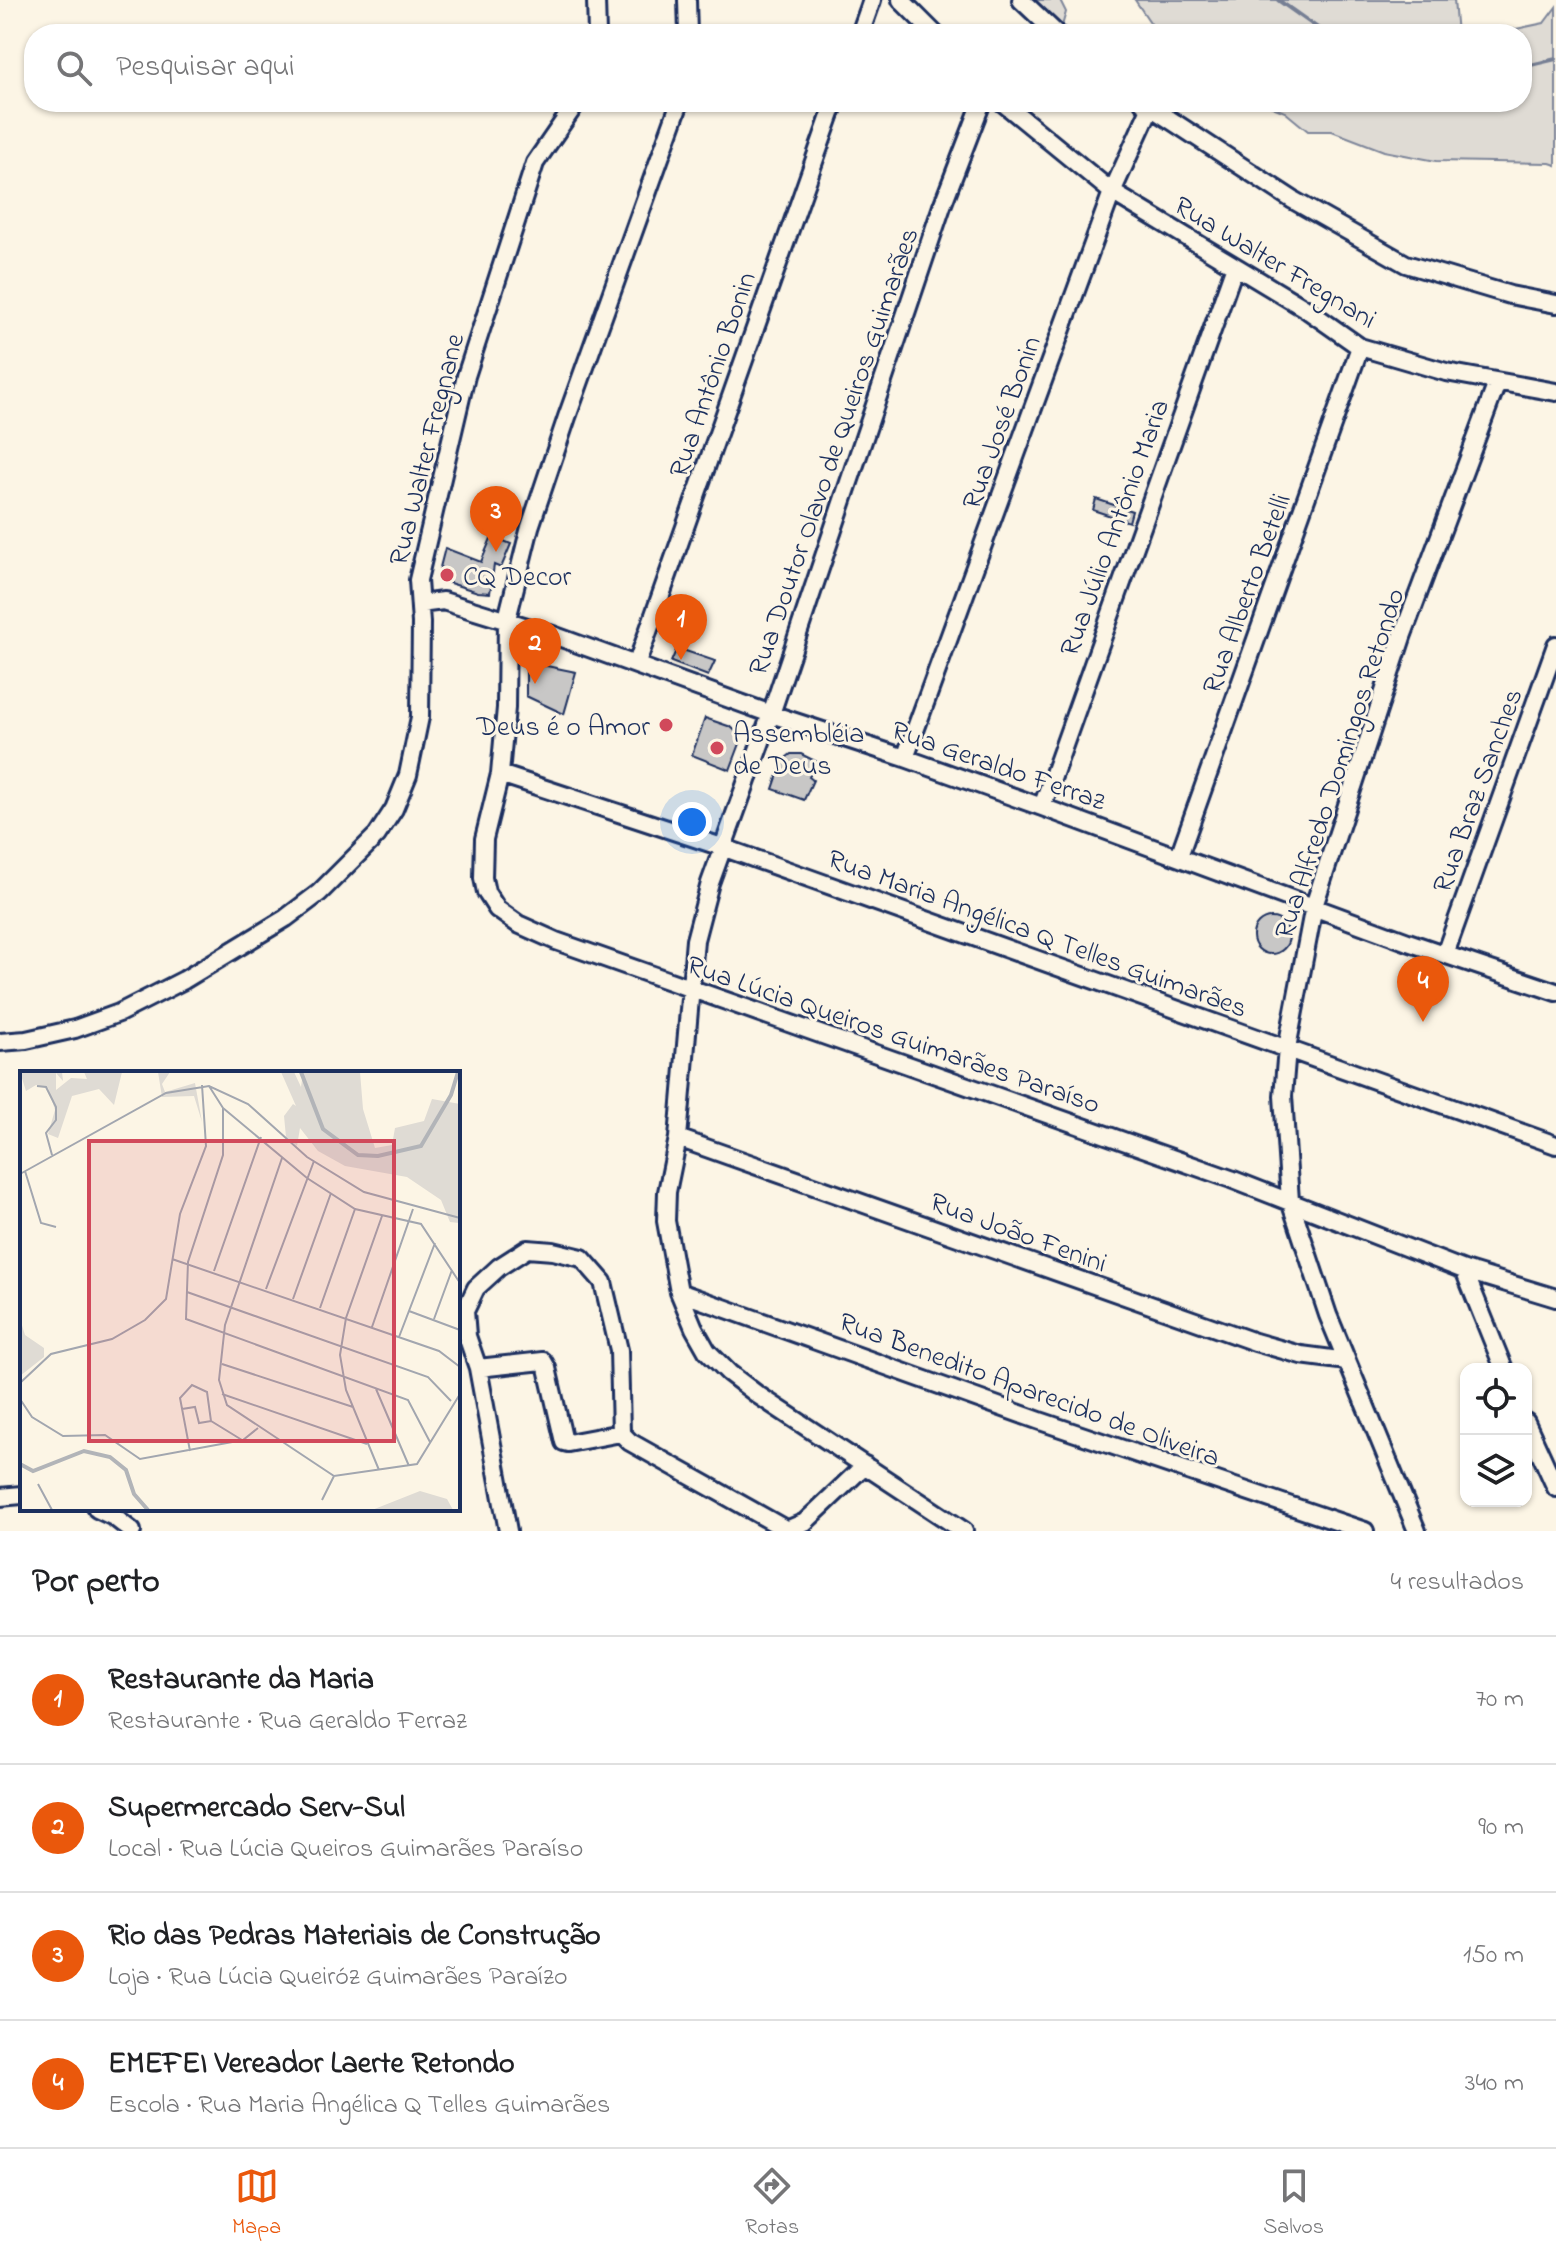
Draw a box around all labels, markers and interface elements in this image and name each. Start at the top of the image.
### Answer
search box [24,24,1532,112]
icon: search [52,46,96,90]
text: Pesquisar aqui [116,46,295,90]
street label: Rua Walter Fregnani [1165,187,1383,341]
street label: Rua Doutor Olavo de Queiros Guimarães [739,223,931,682]
street label: Rua Antônio Bonin [660,267,769,483]
street label: Rua Walter Fregnane [380,329,477,570]
street label: Rua José Bonin [953,331,1054,516]
street label: Rua Júlio Antônio Maria [1051,394,1182,662]
pin: 3 [470,486,522,552]
street label: Rua Alberto Betelli [1193,488,1304,700]
place label: CQ Decor [463,558,572,599]
marker: CQ Decor [438,566,456,584]
street label: Rua Alfredo Domingos Retondo [1265,584,1417,945]
pin: 1 [655,594,707,660]
pin: 2 [509,618,561,684]
street label: Rua Braz Sanches [1423,683,1535,899]
place label: Deus é o Amor [475,708,650,749]
street label: Rua Geraldo Ferraz [885,711,1111,823]
place label: Assembléia de Deus [733,715,864,788]
marker: Deus é o Amor [657,716,675,734]
marker: Assembléia de Deus [708,739,726,757]
your location [672,802,712,842]
street label: Rua Maria Angélica Q Telles Guimarães [821,840,1252,1030]
street label: Rua Lúcia Queiros Guimarães Paraíso [681,946,1105,1126]
pin: 4 [1397,956,1449,1022]
inset map [20,1071,460,1511]
street label: Rua João Fenini [923,1183,1112,1285]
street label: Rua Benedito Aparecido de Oliveira [832,1303,1225,1479]
map controls [1460,1363,1532,1507]
button: locate [1460,1363,1532,1435]
button: layers [1460,1435,1532,1507]
text: Por perto [32,1558,160,1608]
text: 4 resultados [1391,1564,1524,1602]
text: Restaurante da Maria [108,1659,374,1703]
text: 1 [54,1681,62,1719]
text: 70 m [1475,1681,1524,1719]
text: Restaurante · Rua Geraldo Ferraz [108,1703,467,1741]
text: Supermercado Serv-Sul [108,1787,405,1831]
text: 2 [52,1809,64,1847]
text: 90 m [1478,1809,1524,1847]
text: Local · Rua Lúcia Queiros Guimarães Paraíso [108,1831,583,1869]
text: Rio das Pedras Materiais de Construção [108,1915,601,1959]
text: 3 [53,1937,63,1975]
text: 150 m [1463,1937,1524,1975]
text: Loja · Rua Lúcia Queiróz Guimarães Paraízo [108,1959,567,1997]
text: EMEFEI Vereador Laerte Retondo [108,2043,515,2087]
text: 4 [53,2065,63,2103]
text: 340 m [1465,2065,1524,2103]
text: Escola · Rua Maria Angélica Q Telles Guimarães [108,2087,610,2125]
tab: Mapa [232,2164,281,2244]
tab: Rotas [745,2164,799,2244]
tab: Salvos [1263,2164,1324,2244]

